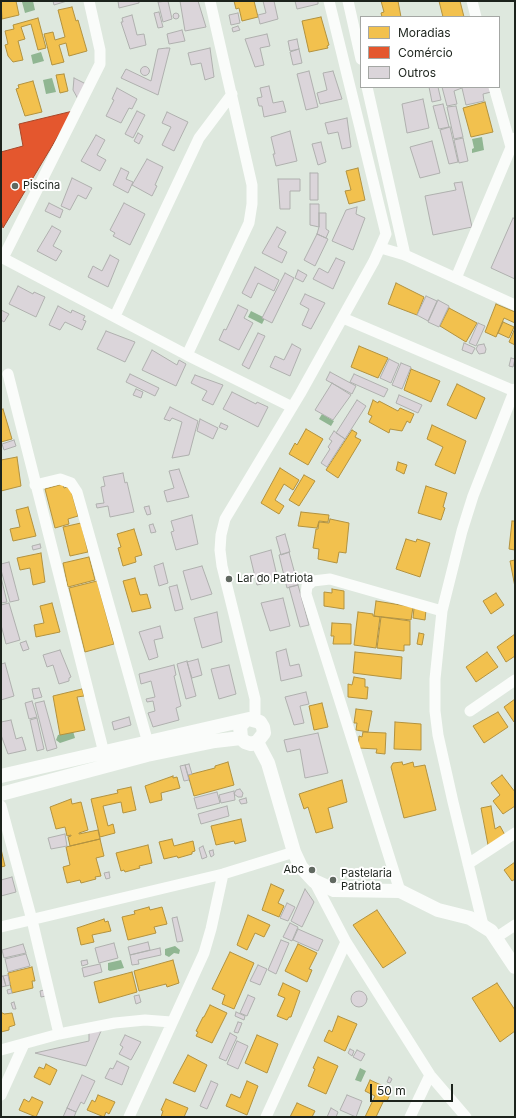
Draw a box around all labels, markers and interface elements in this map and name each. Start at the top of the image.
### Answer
legend [360,16,500,88]
text: Moradias [398,25,451,40]
text: Comércio [398,45,453,60]
text: Outros [398,65,436,80]
place label: Piscina [23,179,60,193]
marker: Piscina [10,181,20,191]
place label: Lar do Patriota [237,572,313,586]
marker: Lar do Patriota [224,574,234,584]
place label: Abc [283,863,304,877]
marker: Abc [307,865,317,875]
place label: Pastelaria Patriota [341,867,392,893]
marker: Pastelaria Patriota [328,875,338,885]
scale bar [372,1076,455,1102]
text: 50 m [377,1083,406,1098]

